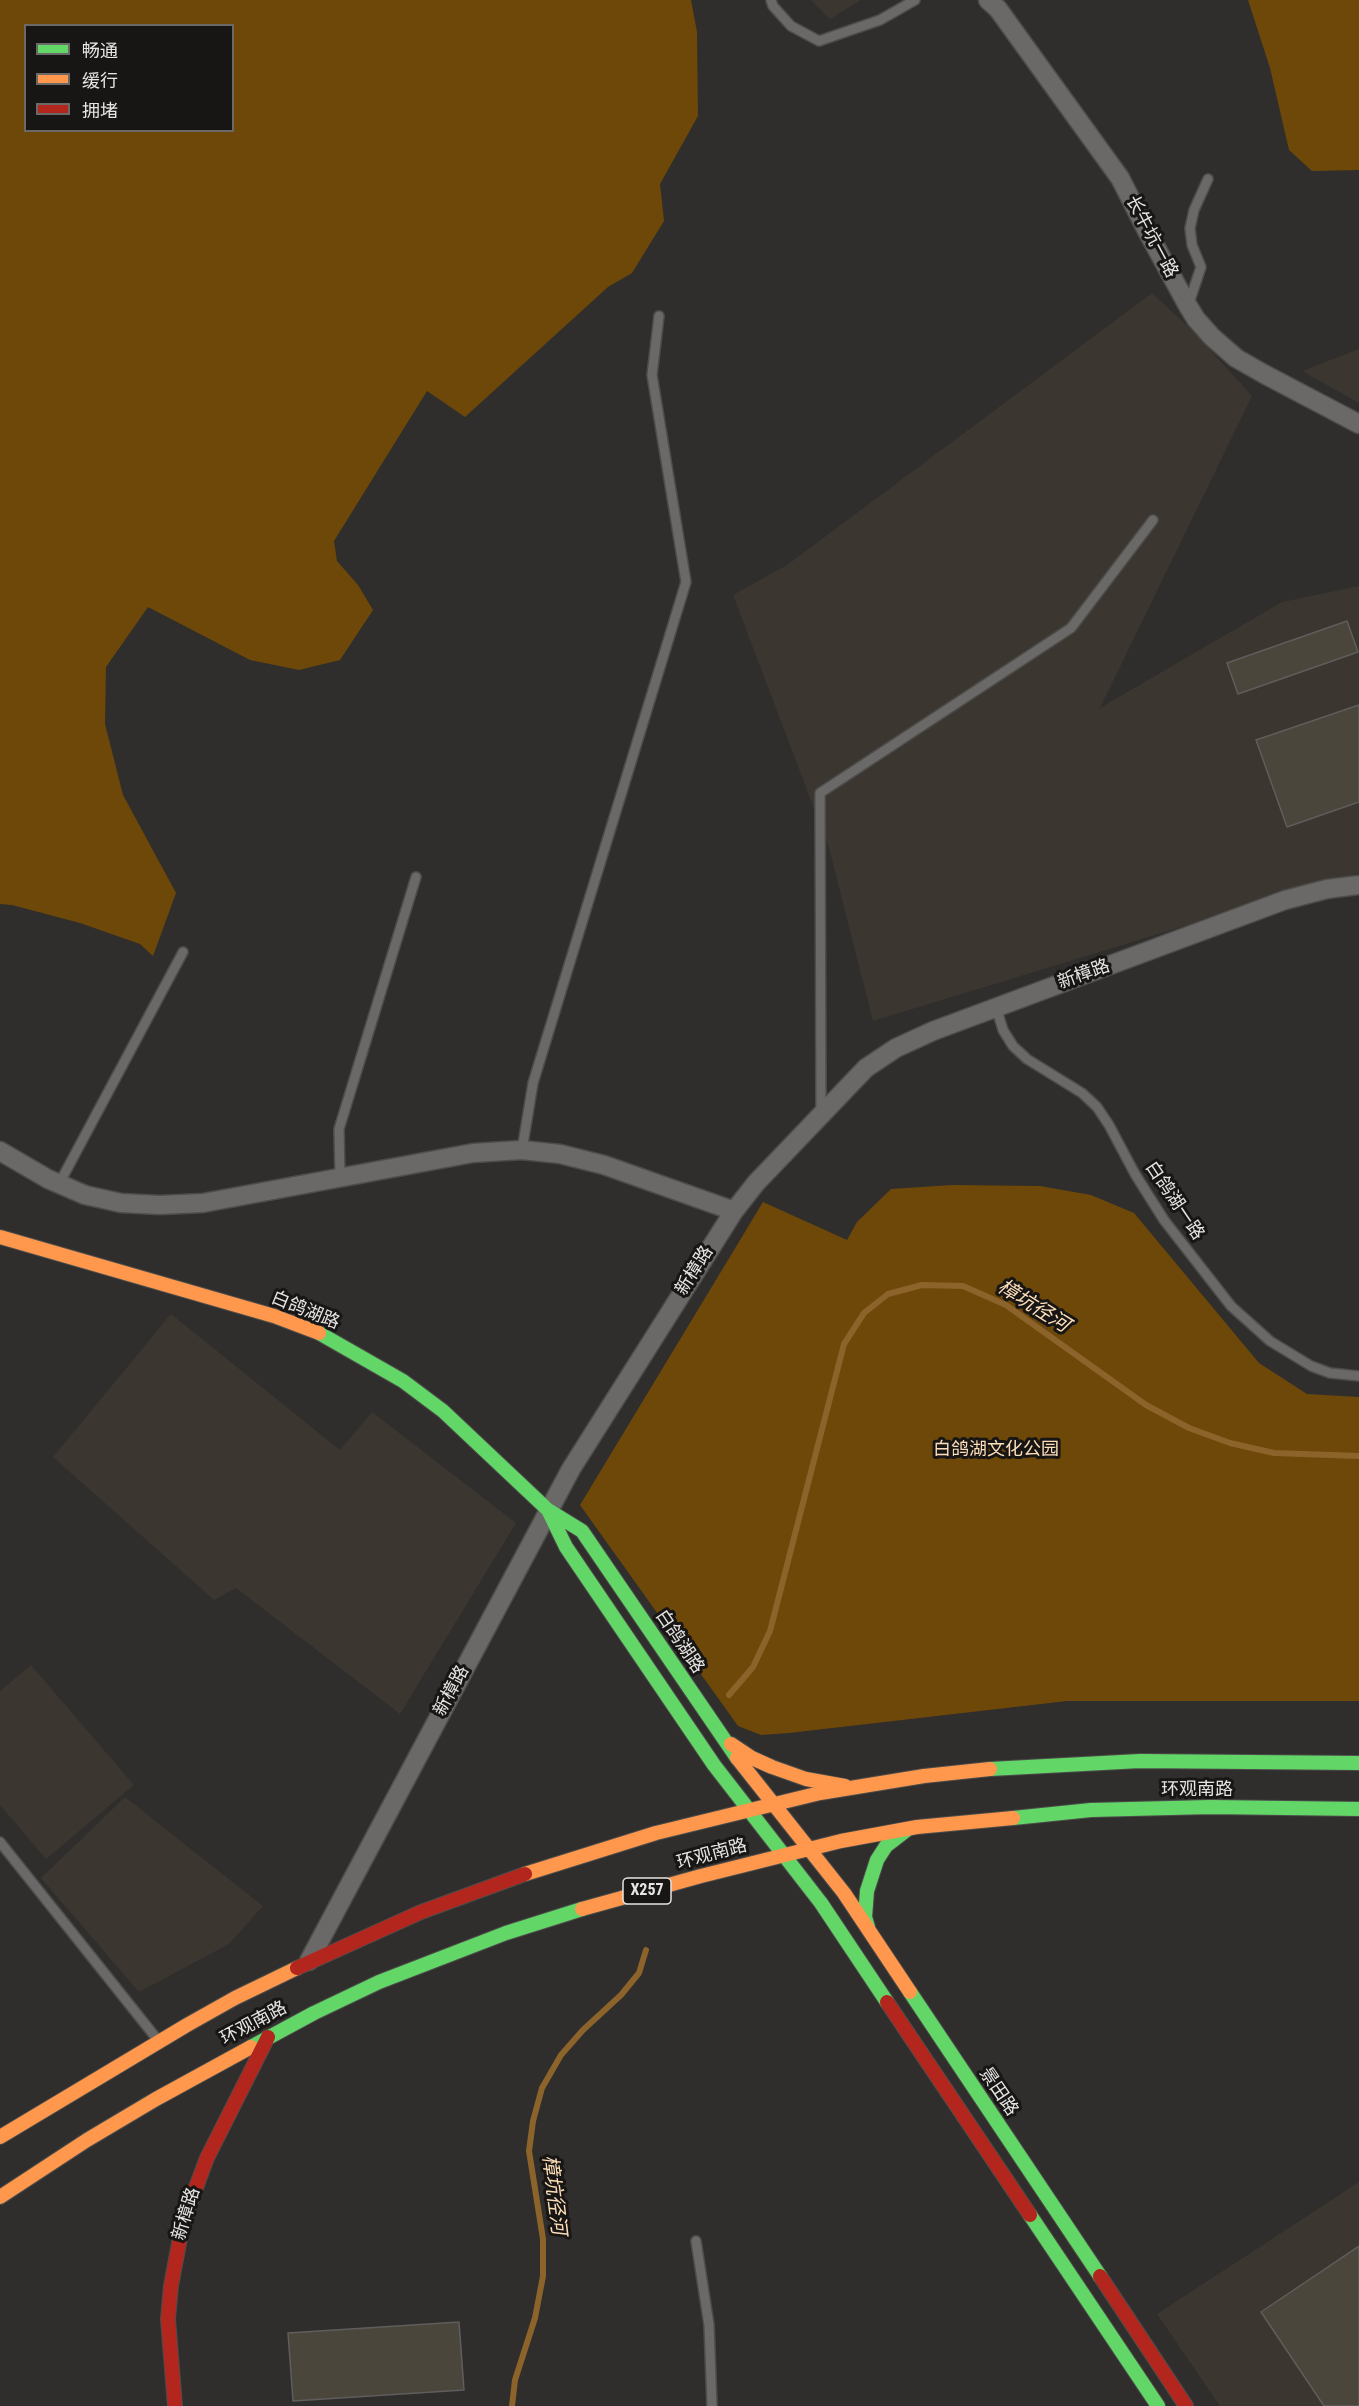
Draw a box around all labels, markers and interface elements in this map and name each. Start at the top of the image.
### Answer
legend [24,24,234,132]
text: 畅通 [82,40,118,61]
text: 缓行 [82,70,118,91]
text: 拥堵 [82,100,118,121]
street label: 长牛坑一路 [1120,192,1182,282]
street label: 新樟路 [1055,956,1113,994]
street label: 白鸽湖一路 [1140,1158,1208,1244]
street label: 新樟路 [672,1242,718,1300]
water label: 樟坑径河 [993,1276,1073,1338]
street label: 白鸽湖路 [268,1288,342,1334]
park label: 白鸽湖文化公园 [933,1439,1059,1461]
street label: 白鸽湖路 [650,1606,708,1678]
street label: 新樟路 [430,1662,474,1720]
street label: 环观南路 [1161,1779,1233,1801]
street label: 环观南路 [674,1835,750,1875]
road number: X257 [623,1878,671,1904]
street label: 环观南路 [217,1998,291,2050]
street label: 景田路 [974,2064,1022,2120]
water label: 樟坑径河 [536,2154,570,2236]
street label: 新樟路 [169,2185,205,2243]

